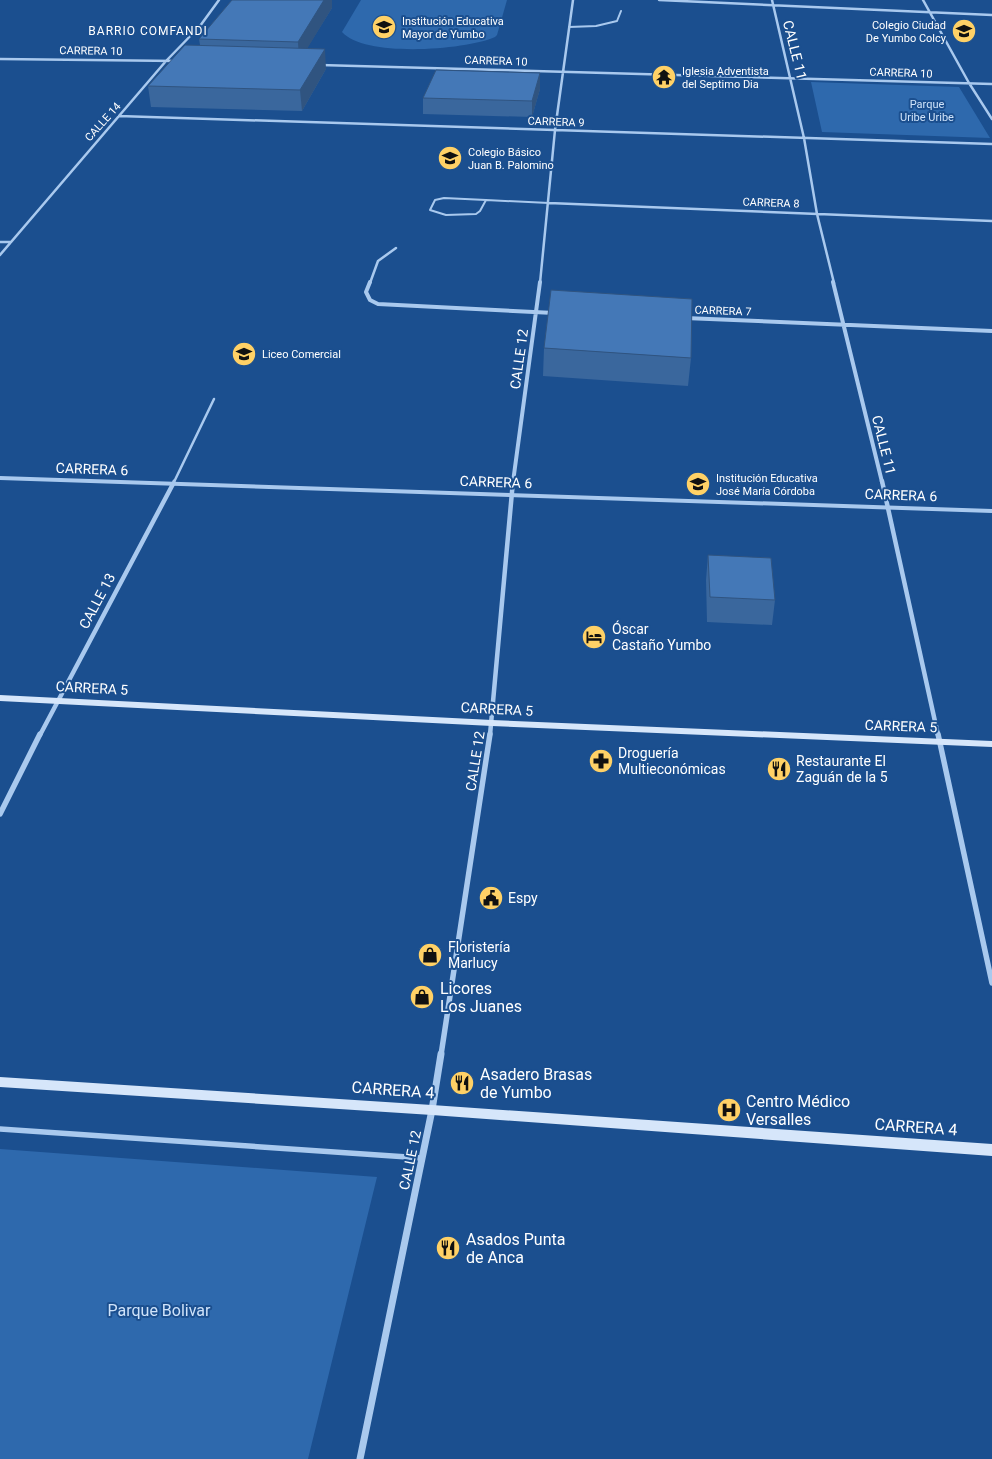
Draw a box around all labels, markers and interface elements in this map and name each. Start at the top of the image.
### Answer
school or university icon: Institución Educativa Mayor de Yumbo [371,14,397,40]
place label: Institución Educativa Mayor de Yumbo [402,15,504,41]
school or university icon: Colegio Ciudad De Yumbo Colcy [951,18,977,44]
street label: CALLE 11 [780,19,810,81]
place label: Colegio Ciudad De Yumbo Colcy [866,19,947,45]
district label: BARRIO COMFANDI [88,24,208,38]
street label: CARRERA 10 [59,44,123,58]
street label: CARRERA 10 [464,53,528,69]
temple icon: Iglesia Adventista del Septimo Dia [651,64,677,90]
place label: Iglesia Adventista del Septimo Dia [682,65,769,91]
street label: CARRERA 10 [869,65,933,81]
park label: Parque Uribe Uribe [900,98,954,124]
street label: CALLE 14 [82,100,124,144]
street label: CARRERA 9 [527,115,585,129]
school or university icon: Colegio Básico Juan B. Palomino [437,145,463,171]
place label: Colegio Básico Juan B. Palomino [468,146,554,172]
street label: CARRERA 8 [742,196,800,210]
street label: CARRERA 7 [694,304,752,318]
street label: CALLE 12 [507,328,531,390]
school or university icon: Liceo Comercial [231,341,257,367]
place label: Liceo Comercial [262,348,341,361]
street label: CALLE 11 [869,414,899,476]
street label: CARRERA 6 [55,460,129,478]
school or university icon: Institución Educativa José María Córdoba [685,471,711,497]
place label: Institución Educativa José María Córdoba [716,472,818,498]
street label: CARRERA 6 [459,473,533,491]
street label: CARRERA 6 [864,486,938,504]
street label: CALLE 13 [76,571,118,631]
place label: Óscar Castaño Yumbo [612,620,711,653]
hotel icon: Óscar Castaño Yumbo [581,624,607,650]
street label: CARRERA 5 [55,678,129,698]
street label: CARRERA 5 [460,699,534,719]
street label: CARRERA 5 [864,717,938,735]
street label: CALLE 12 [462,730,488,792]
place label: Droguería Multieconómicas [618,745,726,777]
pharmacy icon: Droguería Multieconómicas [588,748,614,774]
place label: Restaurante El Zaguán de la 5 [796,753,888,785]
restaurant icon: Restaurante El Zaguán de la 5 [766,756,792,782]
public building icon: Espy [478,885,504,911]
place label: Espy [508,890,538,906]
place label: Floristería Marlucy [448,939,510,971]
shop icon: Floristería Marlucy [417,942,443,968]
place label: Licores Los Juanes [440,979,522,1016]
shop icon: Licores Los Juanes [409,984,435,1010]
place label: Asadero Brasas de Yumbo [480,1065,592,1102]
restaurant icon: Asadero Brasas de Yumbo [449,1070,475,1096]
street label: CARRERA 4 [351,1078,435,1102]
place label: Centro Médico Versalles [746,1092,850,1129]
hospital icon: Centro Médico Versalles [716,1097,742,1123]
street label: CARRERA 4 [874,1115,958,1139]
street label: CALLE 12 [396,1129,424,1191]
place label: Asados Punta de Anca [466,1230,565,1267]
restaurant icon: Asados Punta de Anca [435,1235,461,1261]
park label: Parque Bolivar [108,1301,211,1320]

